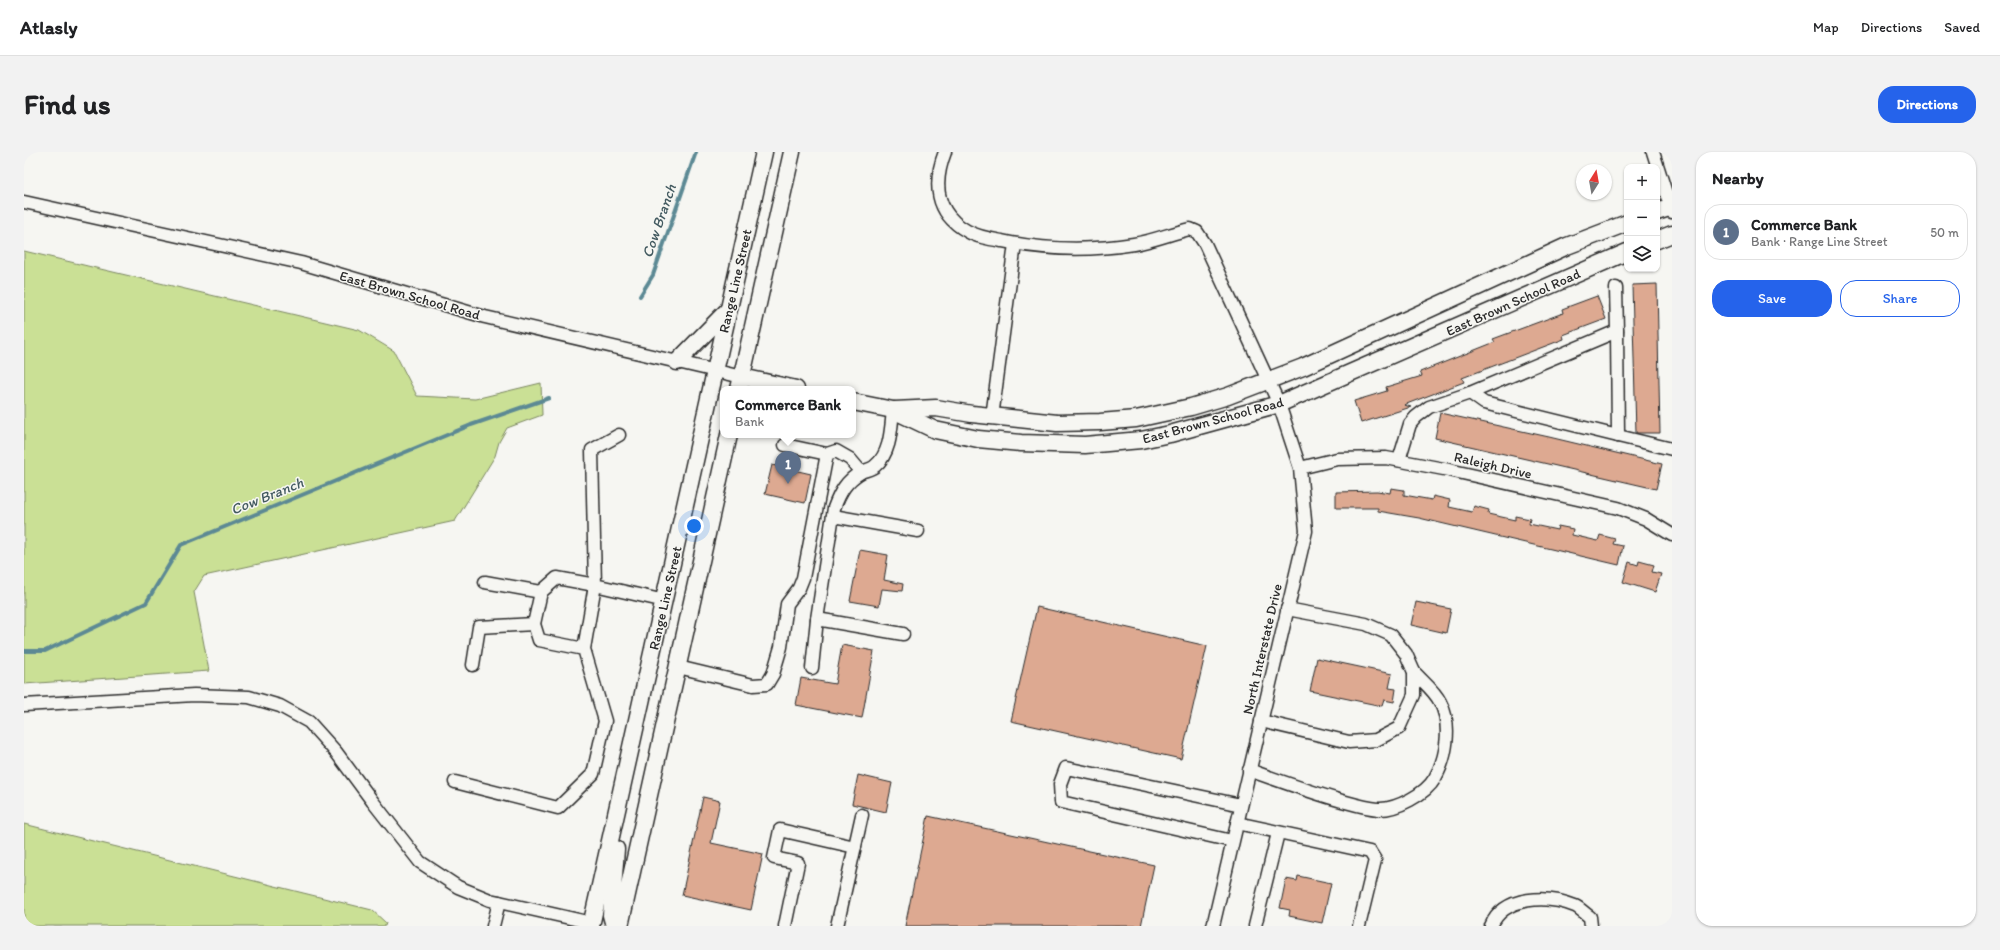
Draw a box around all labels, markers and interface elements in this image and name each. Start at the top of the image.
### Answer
text: Atlasly [20,16,77,39]
text: Map [1813,19,1839,36]
text: Directions [1861,19,1922,36]
text: Saved [1944,19,1980,36]
button: Directions [1878,86,1976,123]
text: Find us [24,87,111,121]
north arrow [1576,164,1612,200]
map controls [1624,164,1660,272]
button: + [1624,164,1660,200]
text: Nearby [1712,168,1764,188]
water label: Cow Branch [638,182,680,260]
button: − [1624,200,1660,236]
text: Commerce Bank [1751,216,1857,234]
text: 1 [1723,225,1729,240]
text: 50 m [1930,225,1959,240]
street label: Range Line Street [715,228,756,335]
text: Bank · Range Line Street [1751,234,1888,249]
button: layers [1624,236,1660,272]
street label: East Brown School Road [1443,265,1583,340]
street label: East Brown School Road [338,267,482,324]
button: Save [1712,280,1832,317]
button: Share [1840,280,1960,317]
popup [720,386,856,438]
street label: East Brown School Road [1141,393,1286,448]
text: Commerce Bank [735,396,841,414]
text: Bank [735,414,764,429]
street label: Raleigh Drive [1452,448,1534,483]
pin: 1 [775,451,801,484]
water label: Cow Branch [228,473,306,519]
your location [684,516,704,536]
street label: Range Line Street [645,545,686,652]
street label: North Interstate Drive [1239,582,1286,716]

